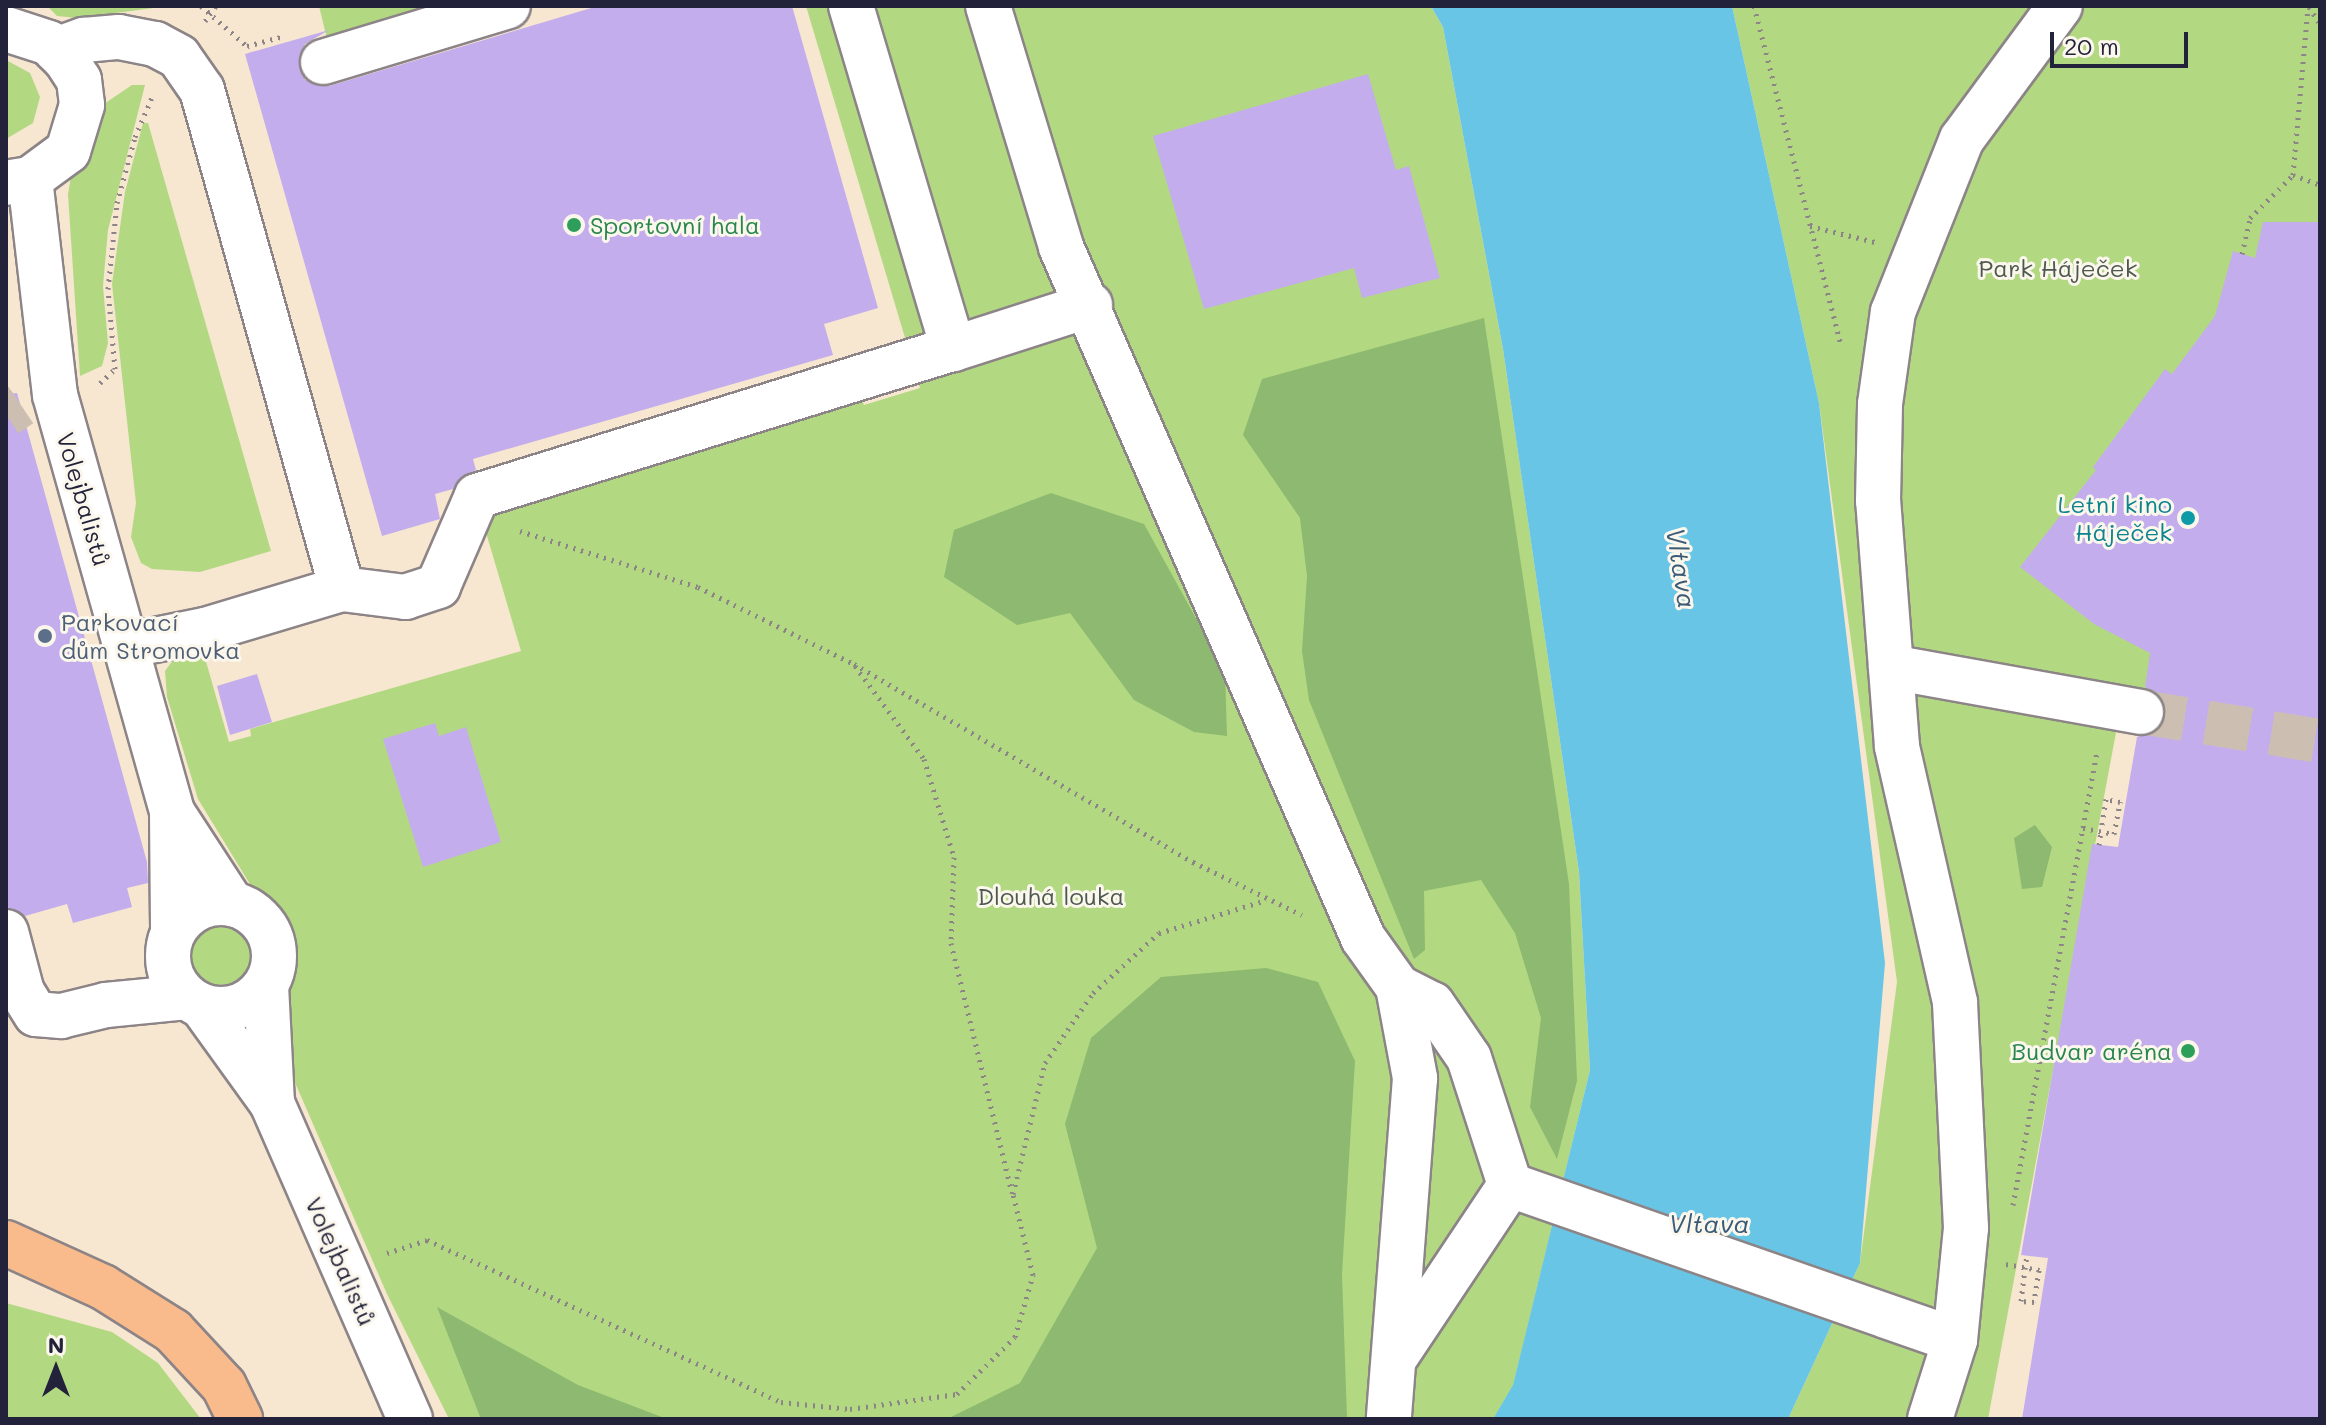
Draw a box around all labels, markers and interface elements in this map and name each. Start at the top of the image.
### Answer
scale bar [2054,16,2192,66]
text: 20 m [2064,30,2119,61]
place label: Sportovní hala [590,211,760,239]
marker: Sportovní hala [565,216,583,234]
park label: Park Háječek [1979,254,2137,282]
street label: Volejbalistů [51,429,117,569]
place label: Letní kino Háječek [2058,490,2172,546]
marker: Letní kino Háječek [2179,509,2197,527]
water label: Vltava [1659,525,1703,611]
place label: Parkovací dům Stromovka [61,608,240,664]
marker: Parkovací dům Stromovka [36,627,54,645]
park label: Dlouhá louka [977,882,1125,910]
place label: Budvar aréna [2011,1037,2172,1065]
marker: Budvar aréna [2179,1042,2197,1060]
street label: Volejbalistů [300,1192,382,1330]
water label: Vltava [1668,1208,1750,1240]
north arrow [16,1329,96,1409]
text: N [48,1330,64,1359]

